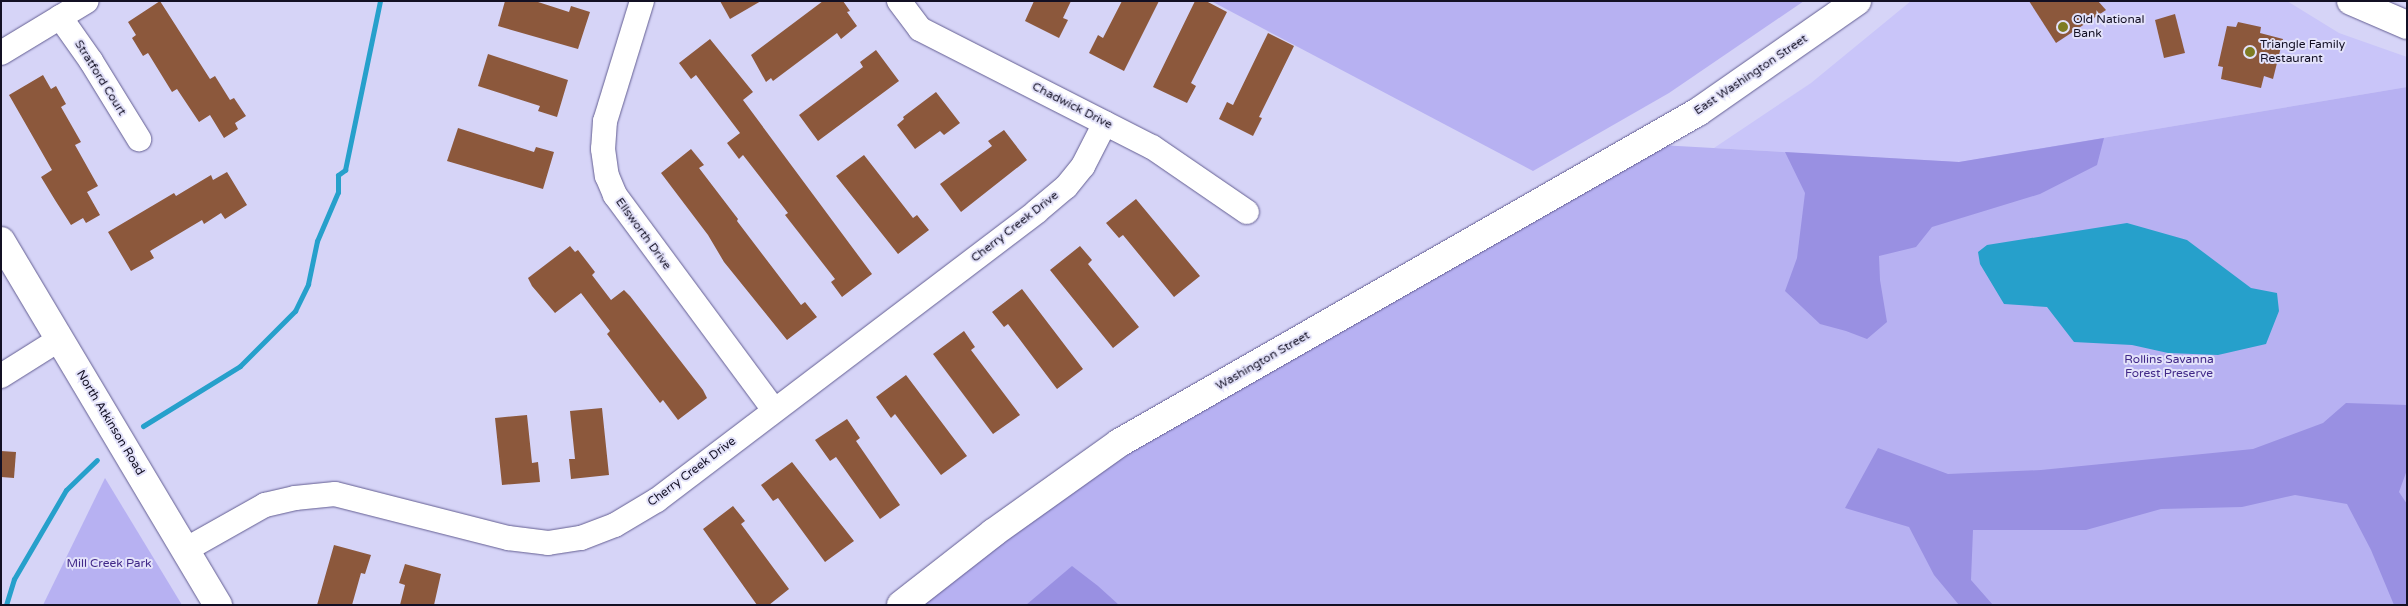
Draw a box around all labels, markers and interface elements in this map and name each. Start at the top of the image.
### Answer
place label: Old National Bank [2073,13,2144,41]
marker: Old National Bank [2057,21,2069,33]
street label: East Washington Street [1692,32,1810,118]
street label: Stratford Court [71,38,129,118]
place label: Triangle Family Restaurant [2260,38,2345,66]
marker: Triangle Family Restaurant [2244,46,2256,58]
street label: Chadwick Drive [1029,80,1115,132]
street label: Cherry Creek Drive [969,188,1061,266]
street label: Ellsworth Drive [612,195,674,273]
street label: Washington Street [1214,328,1312,394]
park label: Rollins Savanna Forest Preserve [2124,353,2214,381]
street label: North Atkinson Road [73,368,147,478]
street label: Cherry Creek Drive [645,434,739,510]
park label: Mill Creek Park [66,557,152,571]

